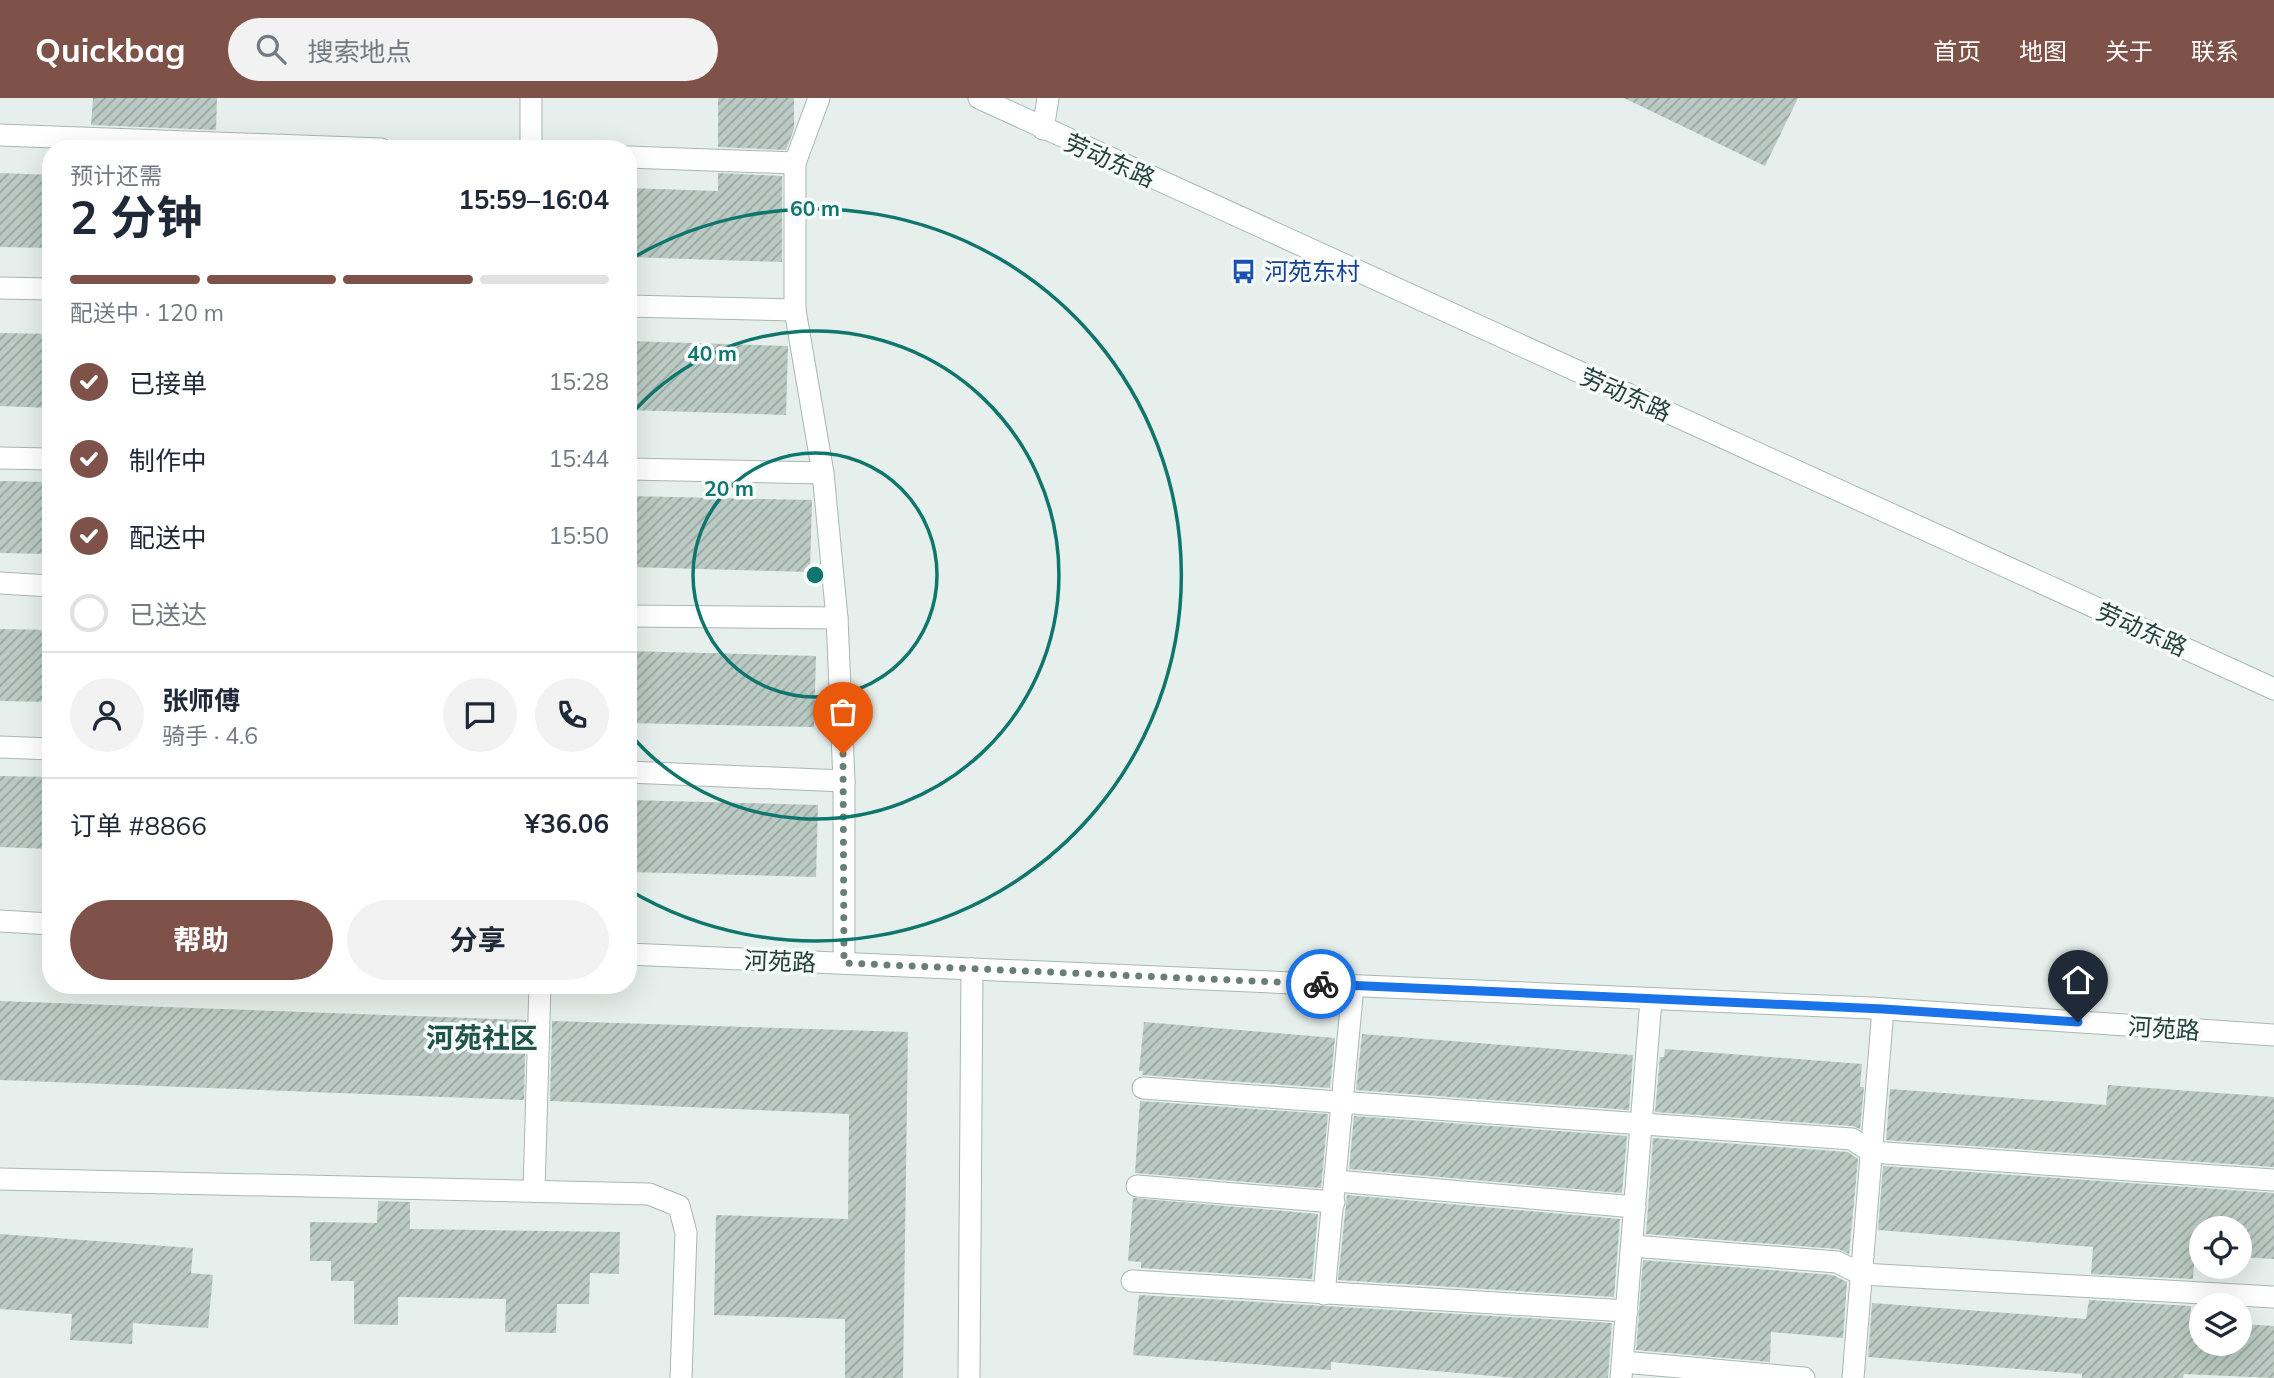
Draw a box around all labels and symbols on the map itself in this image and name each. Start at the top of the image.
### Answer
street label: 劳动东路 [1060,127,1160,193]
text: 60 m [790,195,840,221]
place label: 河苑东村 [1264,256,1360,286]
bus stop icon: 河苑东村 [1230,257,1258,285]
text: 40 m [687,340,737,366]
street label: 劳动东路 [1576,361,1676,427]
text: 20 m [704,475,754,501]
centre of rings [803,563,827,587]
street label: 劳动东路 [2092,596,2192,662]
pin [813,682,873,754]
street label: 河苑路 [743,945,817,977]
courier [1286,949,1356,1019]
pin [2048,950,2108,1022]
street label: 河苑路 [2127,1011,2201,1045]
district label: 河苑社区 [426,1020,538,1055]

